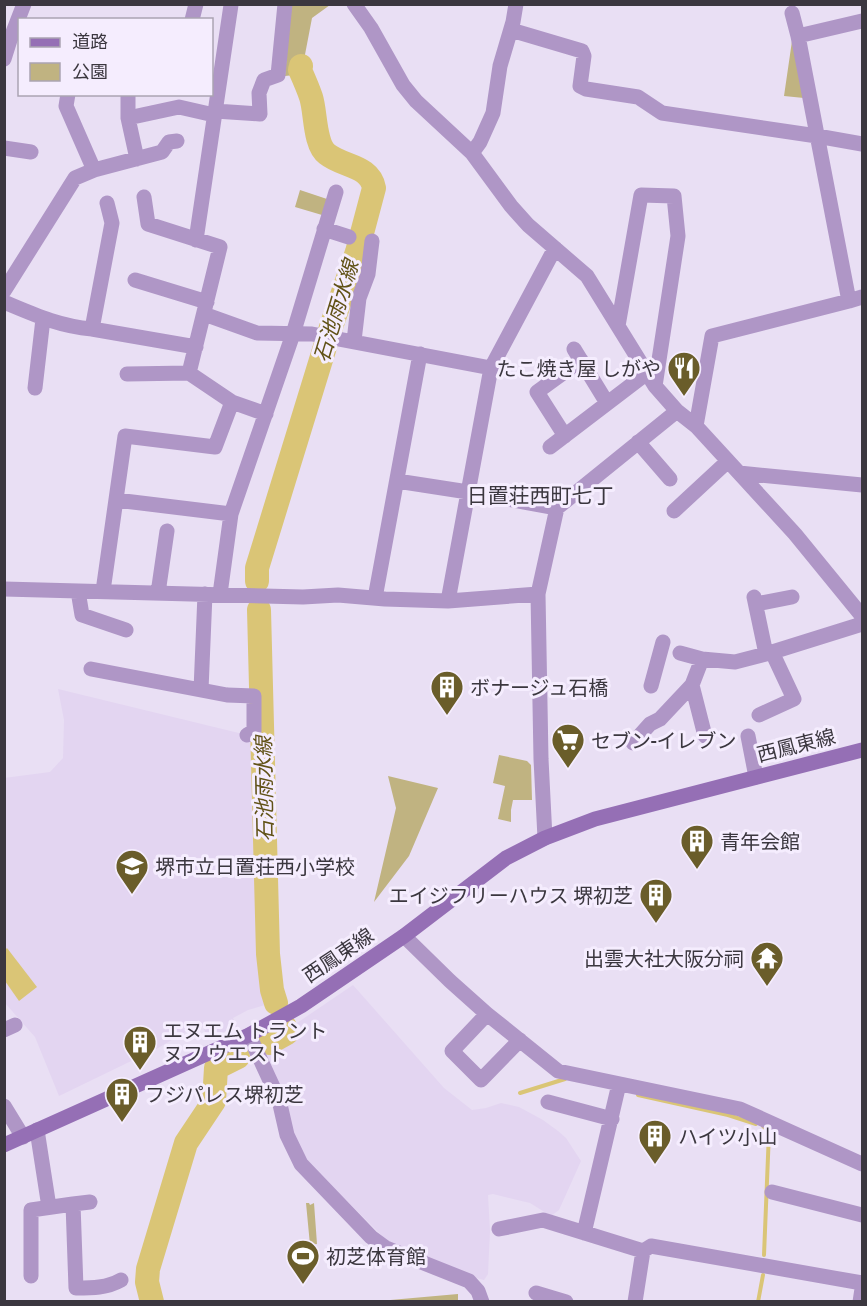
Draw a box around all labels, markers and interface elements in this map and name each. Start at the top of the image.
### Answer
legend [18,18,213,96]
text: 道路 [72,29,108,54]
text: 公園 [72,59,108,84]
water label: 石池雨水線 [307,254,366,365]
restaurant icon: たこ焼き屋 しがや [666,350,702,397]
place label: たこ焼き屋 しがや [496,355,661,382]
district label: 日置荘西町七丁 [467,481,614,510]
building icon: ボナージュ石橋 [429,669,465,716]
place label: ボナージュ石橋 [470,674,608,701]
supermarket icon: セブン-イレブン [550,722,586,769]
street label: 西鳳東線 [754,722,838,768]
place label: セブン-イレブン [591,727,736,754]
water label: 石池雨水線 [249,733,279,842]
building icon: 青年会館 [679,823,715,870]
place label: 青年会館 [720,828,800,855]
school or university icon: 堺市立日置荘西小学校 [114,848,150,895]
place label: 堺市立日置荘西小学校 [155,853,355,880]
building icon: エイジフリーハウス 堺初芝 [638,877,674,924]
place label: エイジフリーハウス 堺初芝 [389,882,633,909]
street label: 西鳳東線 [297,921,379,989]
temple icon: 出雲大社大阪分祠 [749,940,785,987]
place label: 出雲大社大阪分祠 [584,945,744,972]
place label: エヌエム トラント ヌフ ウエスト [163,1017,328,1067]
building icon: エヌエム トラント ヌフ ウエスト [122,1024,158,1071]
building icon: フジパレス堺初芝 [104,1076,140,1123]
place label: フジパレス堺初芝 [145,1081,304,1108]
building icon: ハイツ小山 [637,1118,673,1165]
place label: ハイツ小山 [678,1123,778,1150]
sports icon: 初芝体育館 [285,1238,321,1285]
place label: 初芝体育館 [326,1243,426,1270]

